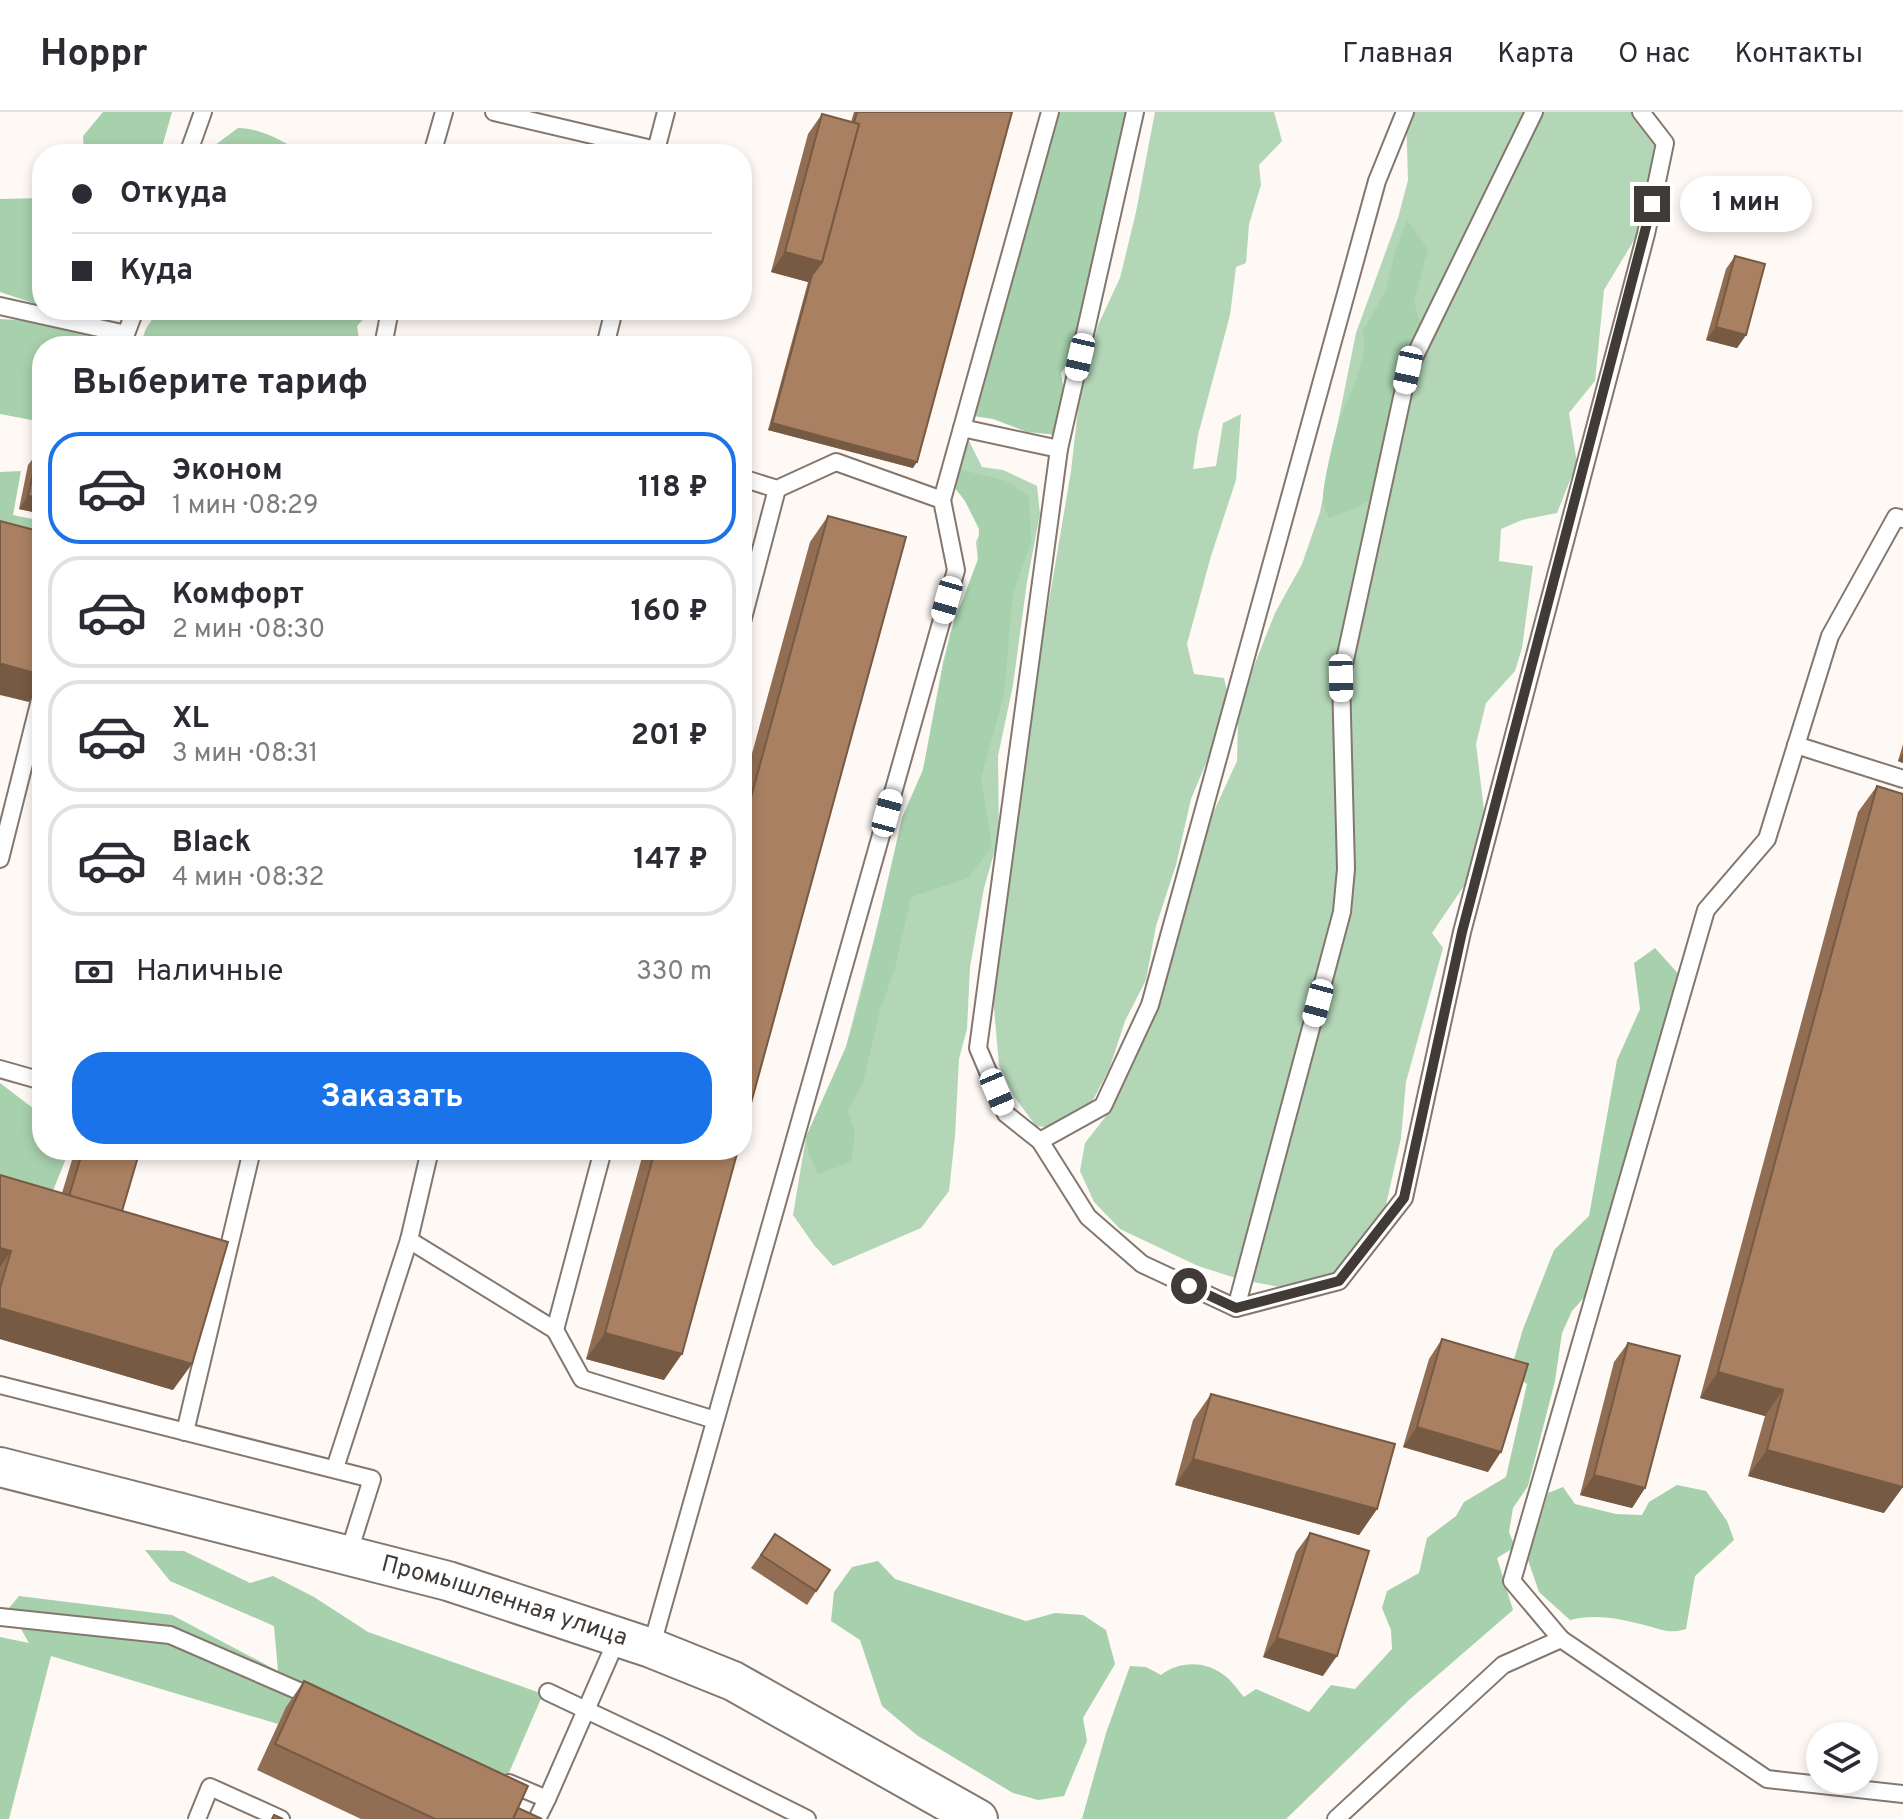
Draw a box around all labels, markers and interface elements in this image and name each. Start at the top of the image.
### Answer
text: Hoppr [40,31,148,80]
text: Главная [1342,37,1453,73]
text: Карта [1497,37,1574,73]
text: О нас [1618,37,1691,73]
text: Контакты [1735,37,1863,73]
text: Откуда [120,176,228,213]
callout: 1 мин [1680,176,1812,232]
route end [1634,186,1670,222]
text: 1 мин [1712,187,1780,220]
text: Куда [120,253,193,290]
car [1063,331,1097,383]
car [1391,344,1425,396]
text: Выберите тариф [72,361,368,407]
icon: car [76,452,148,524]
text: Эконом [172,453,283,490]
text: 118 ₽ [638,470,708,507]
text: 1 мин · 08:29 [172,490,318,523]
car [929,574,965,626]
icon: car [76,576,148,648]
text: Комфорт [172,577,304,614]
text: 160 ₽ [631,594,708,631]
text: 2 мин · 08:30 [172,614,325,647]
car [1329,654,1353,702]
icon: car [76,700,148,772]
text: XL [172,701,209,738]
text: 201 ₽ [631,718,708,755]
text: 3 мин · 08:31 [172,738,318,771]
car [869,787,905,839]
icon: car [76,824,148,896]
text: Black [172,825,251,862]
text: 147 ₽ [633,842,708,879]
text: 4 мин · 08:32 [172,862,324,895]
icon: cash [72,950,116,994]
text: Наличные [136,954,283,991]
text: 330 m [636,956,712,989]
car [1300,977,1336,1029]
button: Заказать [72,1052,712,1144]
car [977,1065,1017,1119]
route start [1171,1268,1207,1304]
street label: Промышленная улица [378,1550,631,1654]
map controls [1806,1722,1878,1794]
button: layers [1806,1722,1878,1794]

